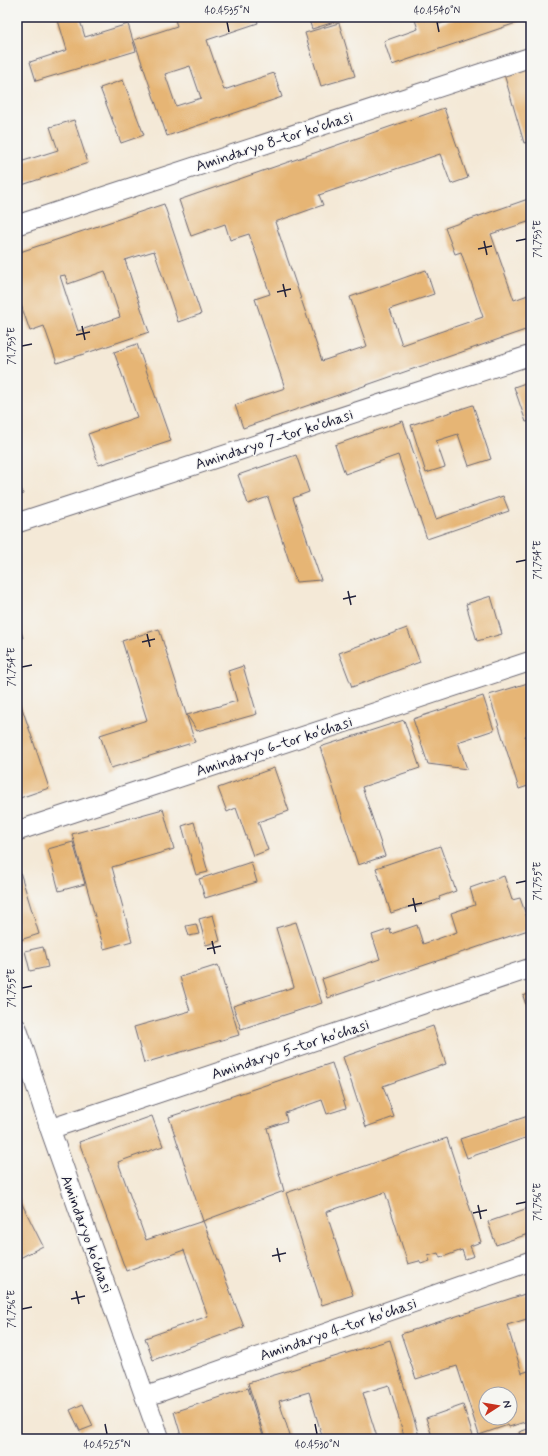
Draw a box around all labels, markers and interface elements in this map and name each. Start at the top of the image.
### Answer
text: 40.4535°N [204,4,250,18]
text: 40.4540°N [414,4,461,18]
street label: Amindaryo 8-tor koʻchasi [193,107,356,177]
text: 71.753°E [531,220,545,258]
text: 71.753°E [5,327,19,365]
street label: Amindaryo 7-tor koʻchasi [193,405,356,475]
text: 71.754°E [531,540,545,580]
text: 71.754°E [5,647,19,687]
street label: Amindaryo 6-tor koʻchasi [193,712,355,782]
text: 71.755°E [531,861,545,900]
text: 71.755°E [5,968,19,1007]
street label: Amindaryo 5-tor koʻchasi [209,1015,372,1085]
street label: Amindaryo koʻchasi [55,1173,117,1296]
text: 71.756°E [531,1183,545,1221]
text: 71.756°E [5,1290,19,1328]
street label: Amindaryo 4-tor koʻchasi [257,1294,419,1366]
north arrow [478,1386,518,1426]
text: N [499,1399,514,1409]
text: 40.4525°N [83,1438,131,1452]
text: 40.4530°N [295,1438,340,1452]

